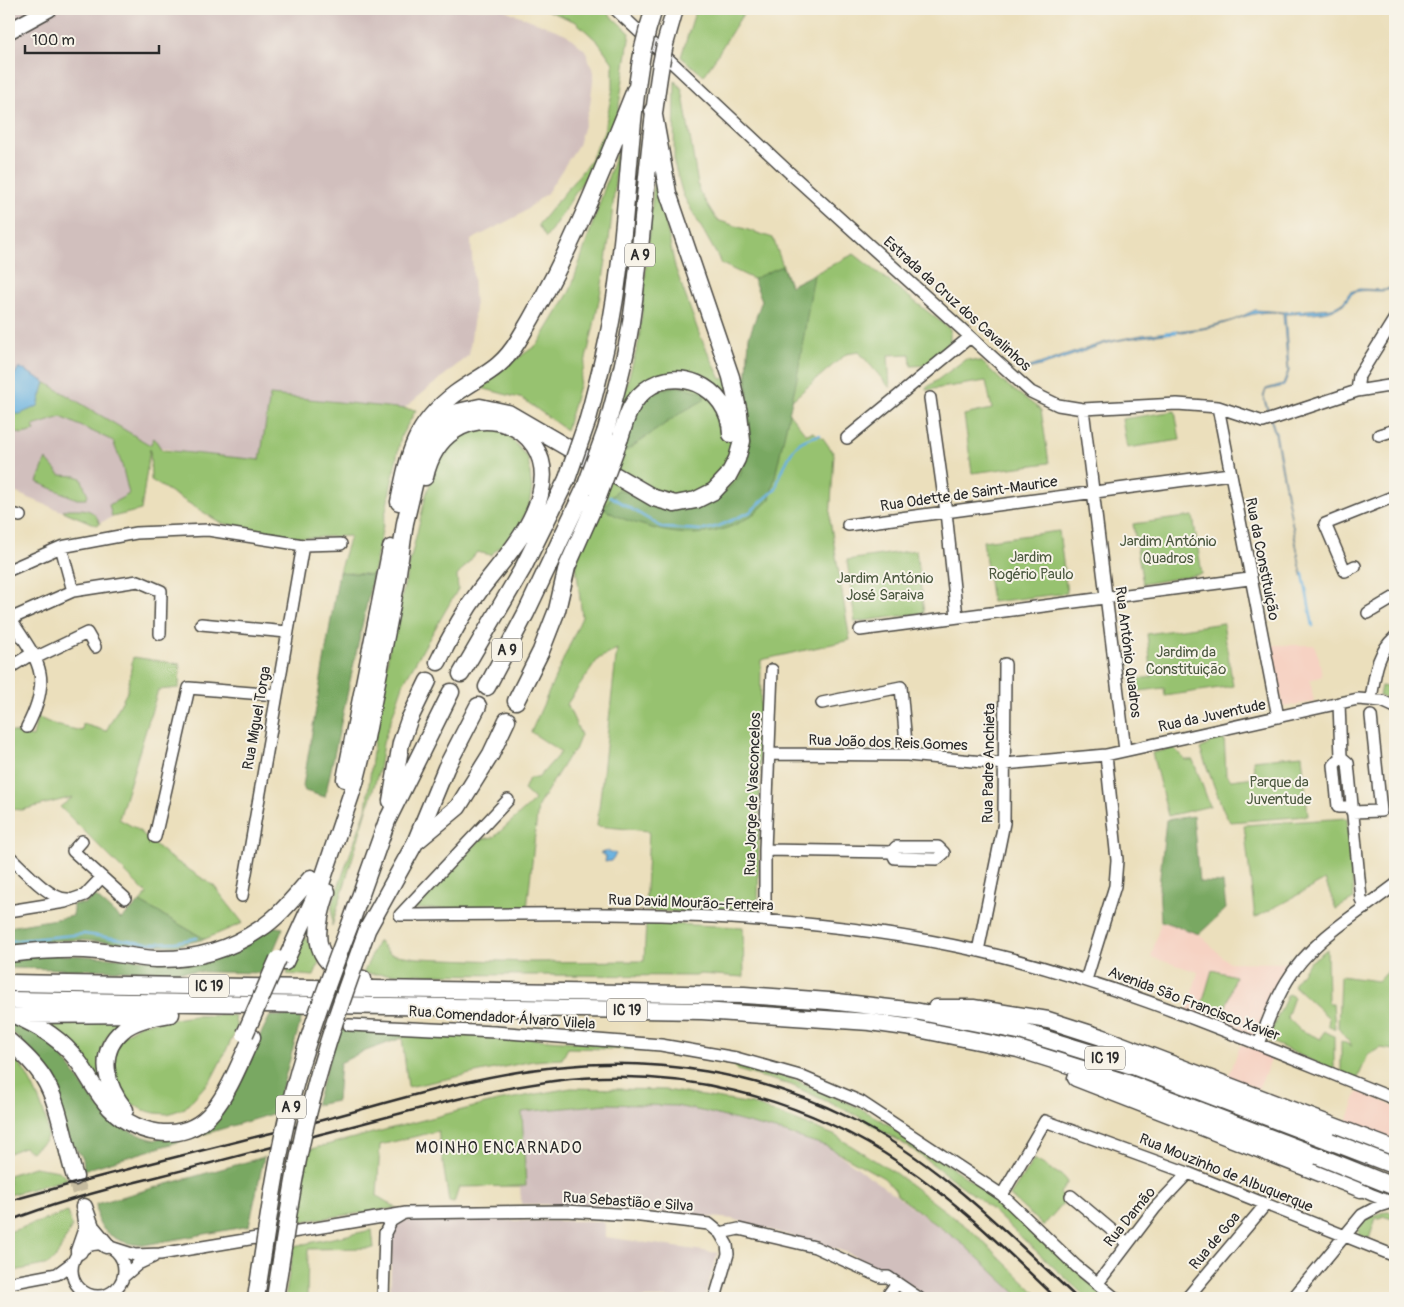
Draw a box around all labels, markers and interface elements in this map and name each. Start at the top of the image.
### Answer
scale bar [25,22,159,54]
text: 100 m [32,31,75,50]
street label: Estrada da Cruz dos Cavalinhos [879,232,1035,376]
road number: A 9 [625,244,655,266]
street label: Rua Odette de Saint-Maurice [879,472,1059,516]
street label: Rua da Constituição [1241,496,1283,622]
park label: Jardim António Quadros [1120,532,1217,568]
park label: Jardim Rogério Paulo [988,548,1074,584]
park label: Jardim António José Saraiva [837,569,934,605]
street label: Rua António Quadros [1111,585,1146,719]
road number: A 9 [492,638,522,662]
park label: Jardim da Constituição [1146,643,1226,679]
street label: Rua Miguel Torga [239,665,275,771]
street label: Rua da Juventude [1156,695,1268,737]
street label: Rua Padre Anchieta [978,703,1000,823]
street label: Rua Jorge de Vasconcelos [741,712,765,876]
street label: Rua João dos Reis Gomes [808,731,968,755]
park label: Parque da Juventude [1246,773,1312,809]
street label: Rua David Mourão-Ferreira [608,891,774,915]
street label: Avenida São Francisco Xavier [1106,962,1283,1046]
road number: IC 19 [189,974,229,998]
road number: IC 19 [607,998,647,1022]
street label: Rua Comendador Álvaro Vilela [408,1002,596,1034]
road number: IC 19 [1085,1046,1125,1070]
road number: A 9 [276,1096,306,1118]
street label: Rua Mouzinho de Albuquerque [1136,1129,1316,1217]
district label: MOINHO ENCARNADO [415,1138,583,1158]
street label: Rua Damão [1100,1183,1160,1251]
street label: Rua Sebastião e Silva [562,1188,694,1216]
street label: Rua de Goa [1185,1208,1245,1274]

